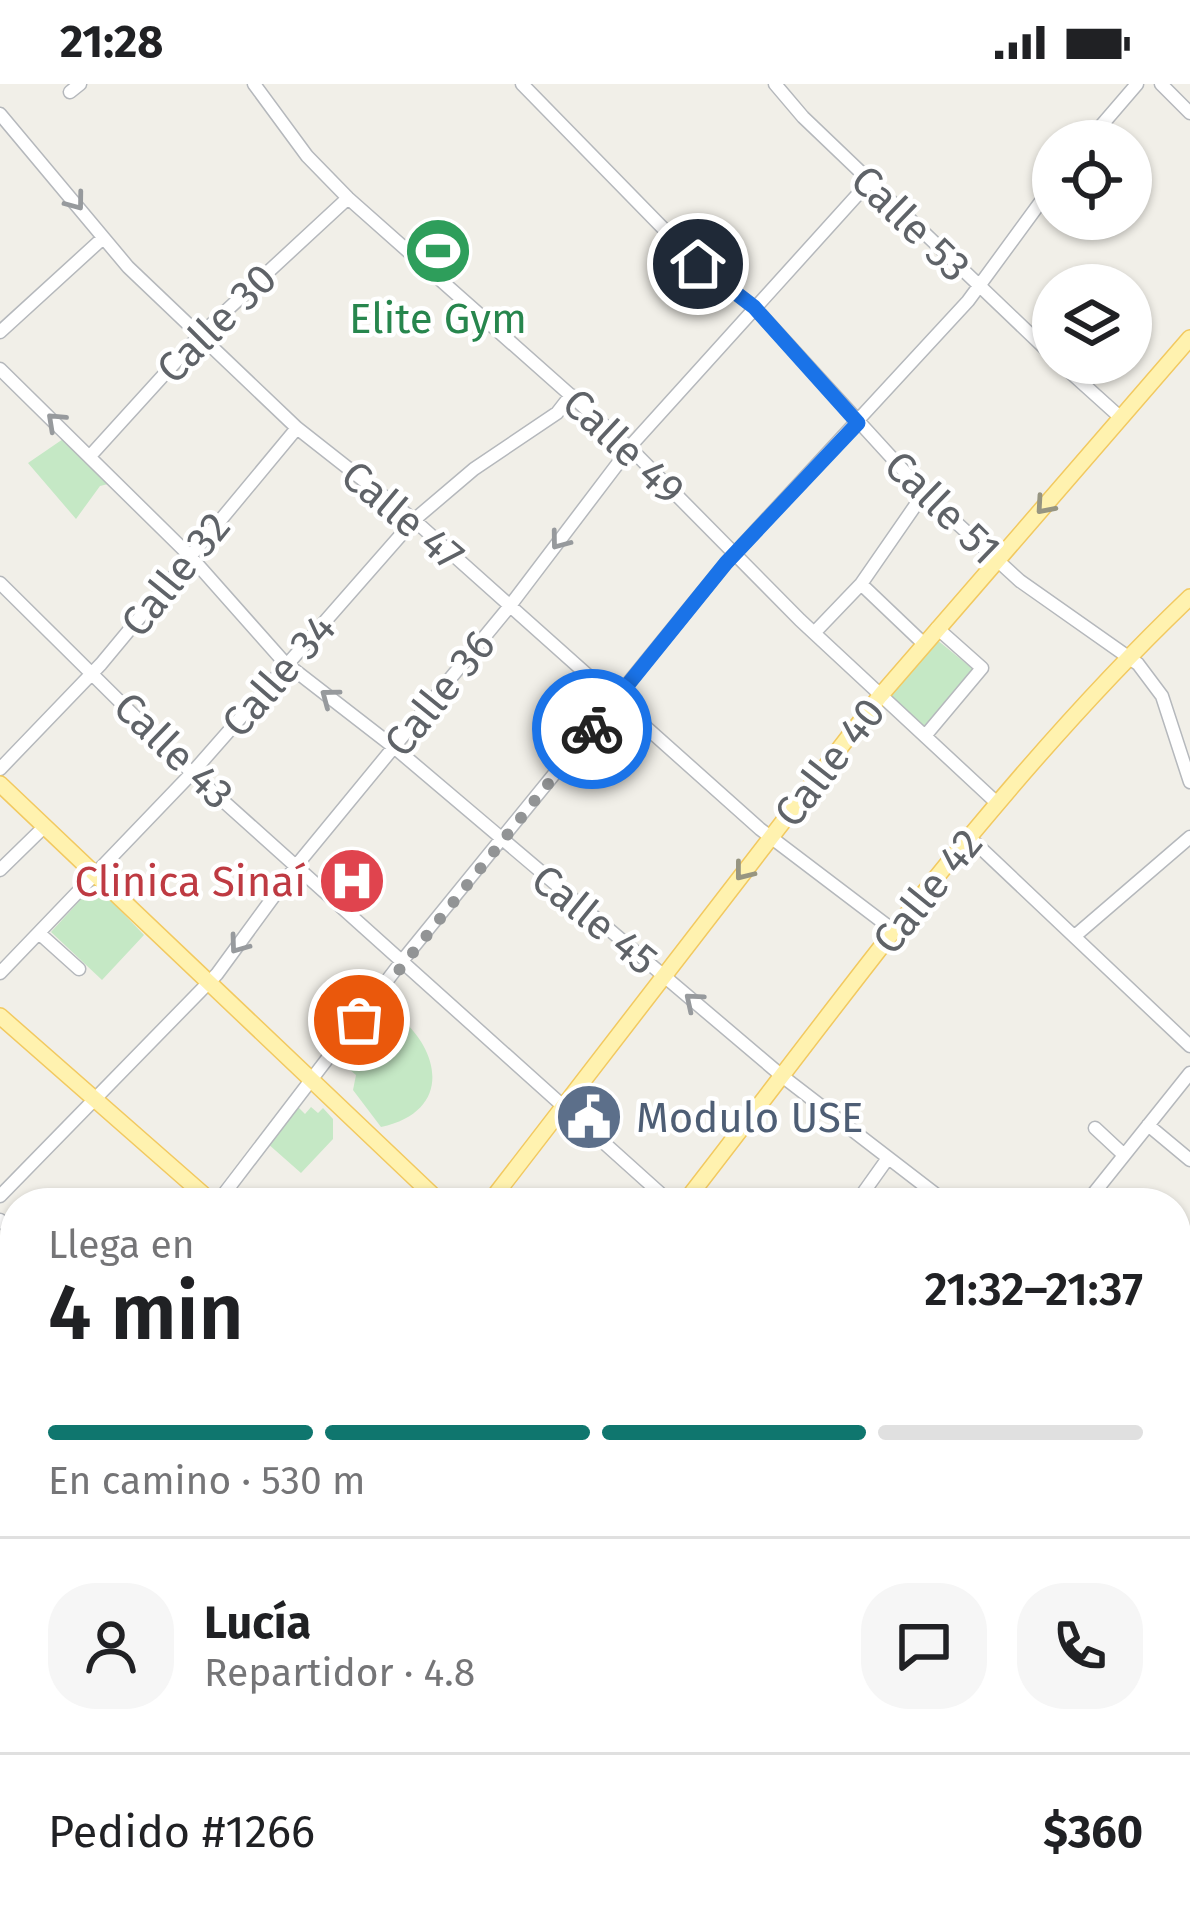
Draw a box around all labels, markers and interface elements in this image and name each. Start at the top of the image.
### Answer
text: 21:28 [60,15,163,69]
map controls [1032,120,1152,384]
button: locate [1032,120,1152,240]
street label: Calle 53 [841,155,980,292]
one-way arrow [62,188,83,210]
pin [647,213,749,315]
sports icon: Elite Gym [403,216,473,286]
icon: home [665,231,731,297]
street label: Calle 30 [147,254,287,394]
button: layers [1032,264,1152,384]
place label: Elite Gym [349,294,527,344]
street label: Calle 49 [552,378,694,515]
one-way arrow [48,413,69,435]
street label: Calle 51 [874,441,1010,575]
street label: Calle 47 [331,450,474,581]
one-way arrow [1037,493,1058,514]
street label: Calle 32 [111,502,241,647]
one-way arrow [552,528,573,550]
street label: Calle 34 [212,604,346,748]
street label: Calle 36 [374,621,506,767]
courier [532,669,652,789]
street label: Calle 43 [103,682,243,820]
street label: Calle 40 [764,688,896,837]
one-way arrow [321,690,343,712]
icon: bike [559,696,625,762]
street label: Calle 42 [862,819,993,964]
hospital icon: Clinica Sinaí [317,846,387,916]
street label: Calle 45 [522,854,667,985]
place label: Clinica Sinaí [75,857,306,907]
one-way arrow [736,859,757,881]
one-way arrow [230,932,252,953]
pin [308,969,410,1071]
icon: bag [326,987,392,1053]
one-way arrow [685,993,707,1015]
public building icon: Modulo USE [554,1082,624,1152]
place label: Modulo USE [636,1093,863,1143]
text: Llega en [48,1222,195,1268]
text: 21:32–21:37 [924,1263,1143,1317]
text: 4 min [48,1266,244,1360]
text: En camino · 530 m [48,1458,365,1504]
button: person [48,1583,174,1709]
button: chat [861,1583,987,1709]
button: phone [1017,1583,1143,1709]
text: Lucía [204,1596,311,1650]
text: Repartidor · 4.8 [204,1650,475,1696]
text: Pedido #1266 [48,1805,315,1859]
text: $360 [1043,1805,1143,1859]

